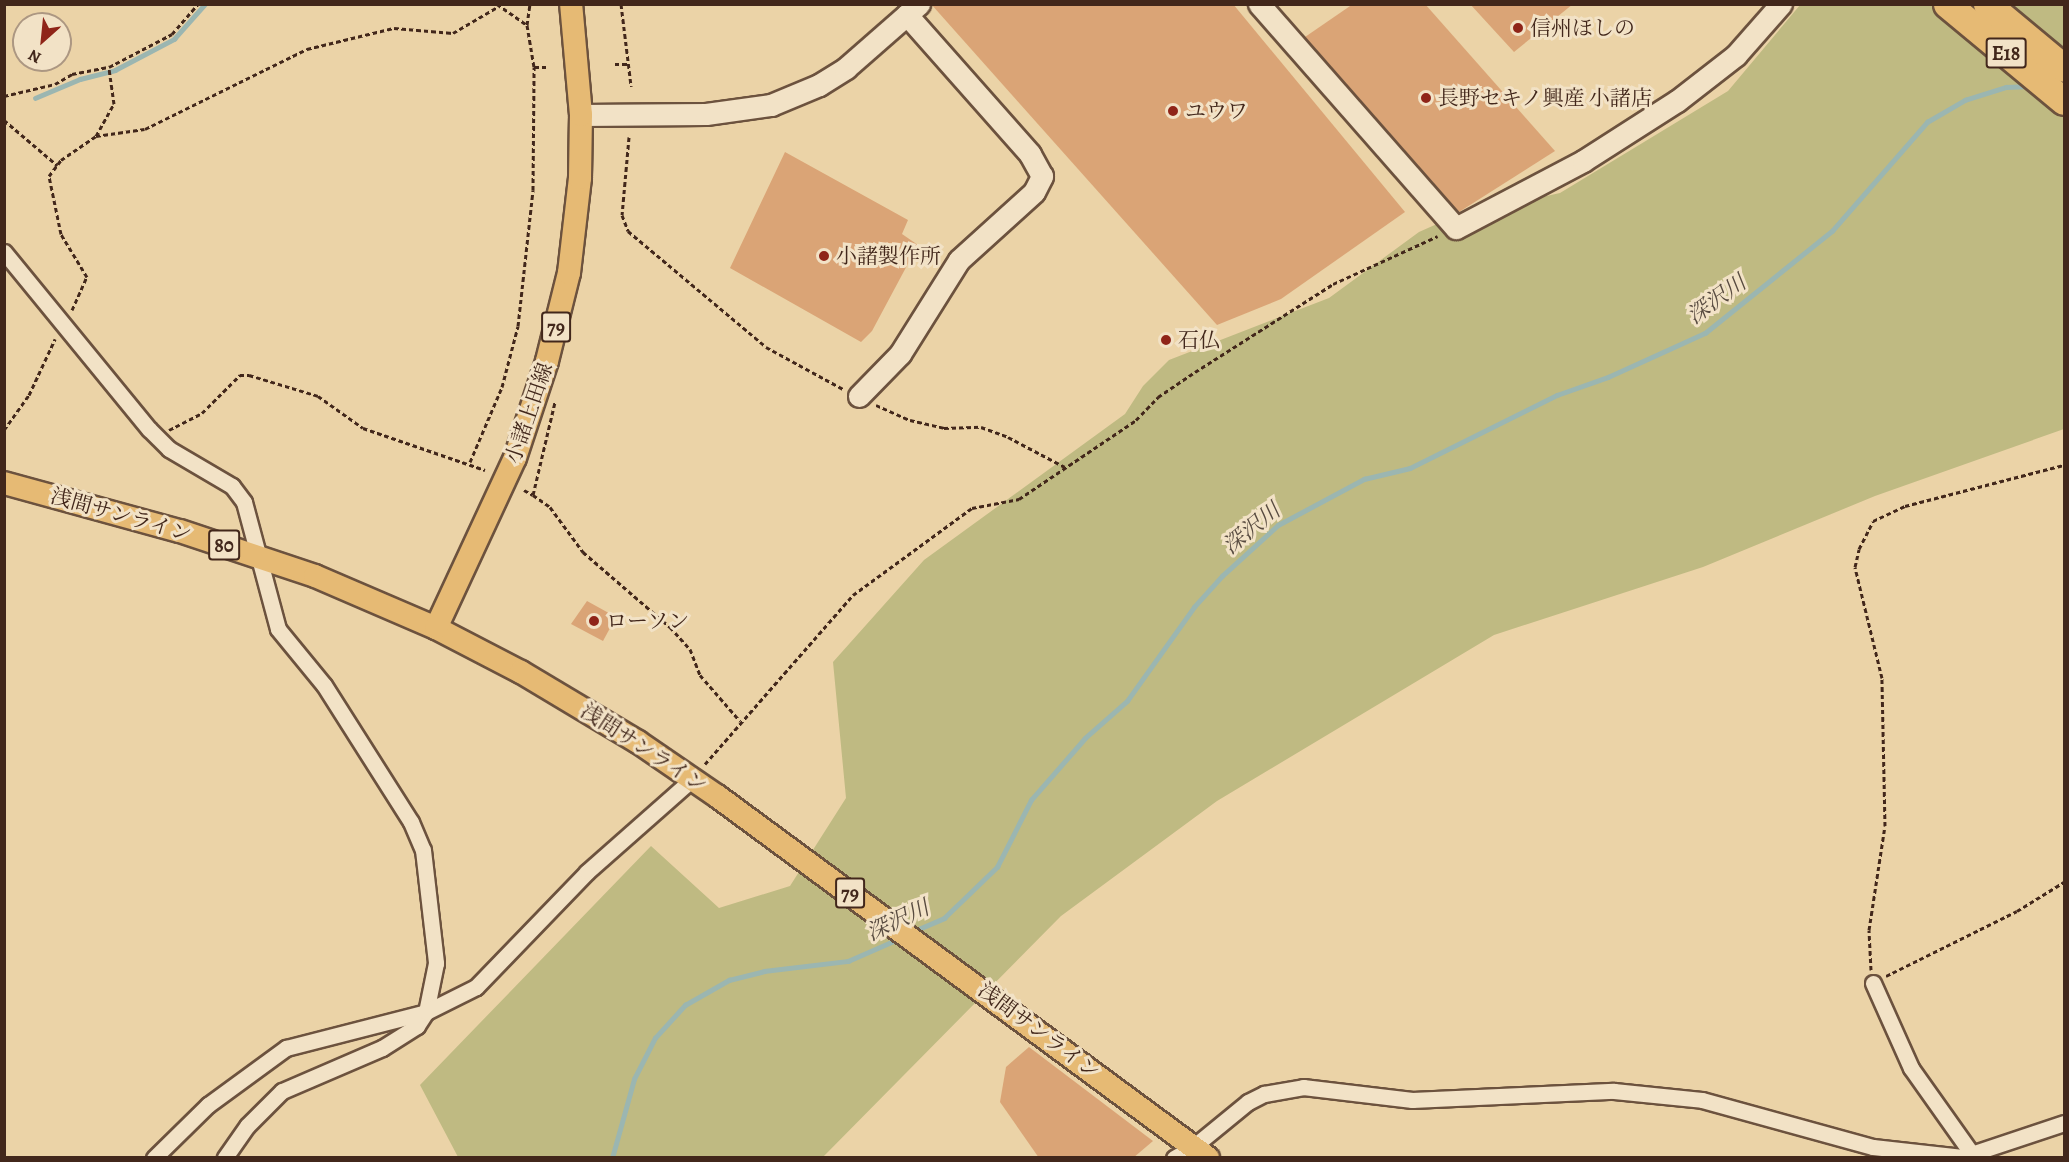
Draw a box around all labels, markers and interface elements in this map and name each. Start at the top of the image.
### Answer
north arrow [12,12,72,72]
place label: 信州ほしの [1530,15,1635,41]
marker: 信州ほしの [1511,21,1525,35]
road number: E18 [1985,36,2027,70]
text: N [25,44,45,69]
place label: 長野セキノ興産 小諸店 [1438,85,1652,111]
marker: 長野セキノ興産 小諸店 [1419,91,1433,105]
place label: ユウワ [1185,98,1248,124]
marker: ユウワ [1166,104,1180,118]
place label: 小諸製作所 [836,243,941,269]
marker: 小諸製作所 [817,249,831,263]
water label: 深沢川 [1683,270,1751,330]
road number: 79 [541,310,571,344]
place label: 石仏 [1178,327,1220,353]
marker: 石仏 [1159,333,1173,347]
street label: 小諸上田線 [500,359,558,467]
street label: 浅間サンライン [47,483,195,547]
water label: 深沢川 [1218,498,1286,560]
road number: 80 [208,528,240,562]
place label: ローソン [606,608,690,634]
marker: ローソン [587,614,601,628]
street label: 浅間サンライン [575,697,713,799]
road number: 79 [835,876,865,910]
water label: 深沢川 [863,895,933,947]
street label: 浅間サンライン [973,977,1105,1085]

